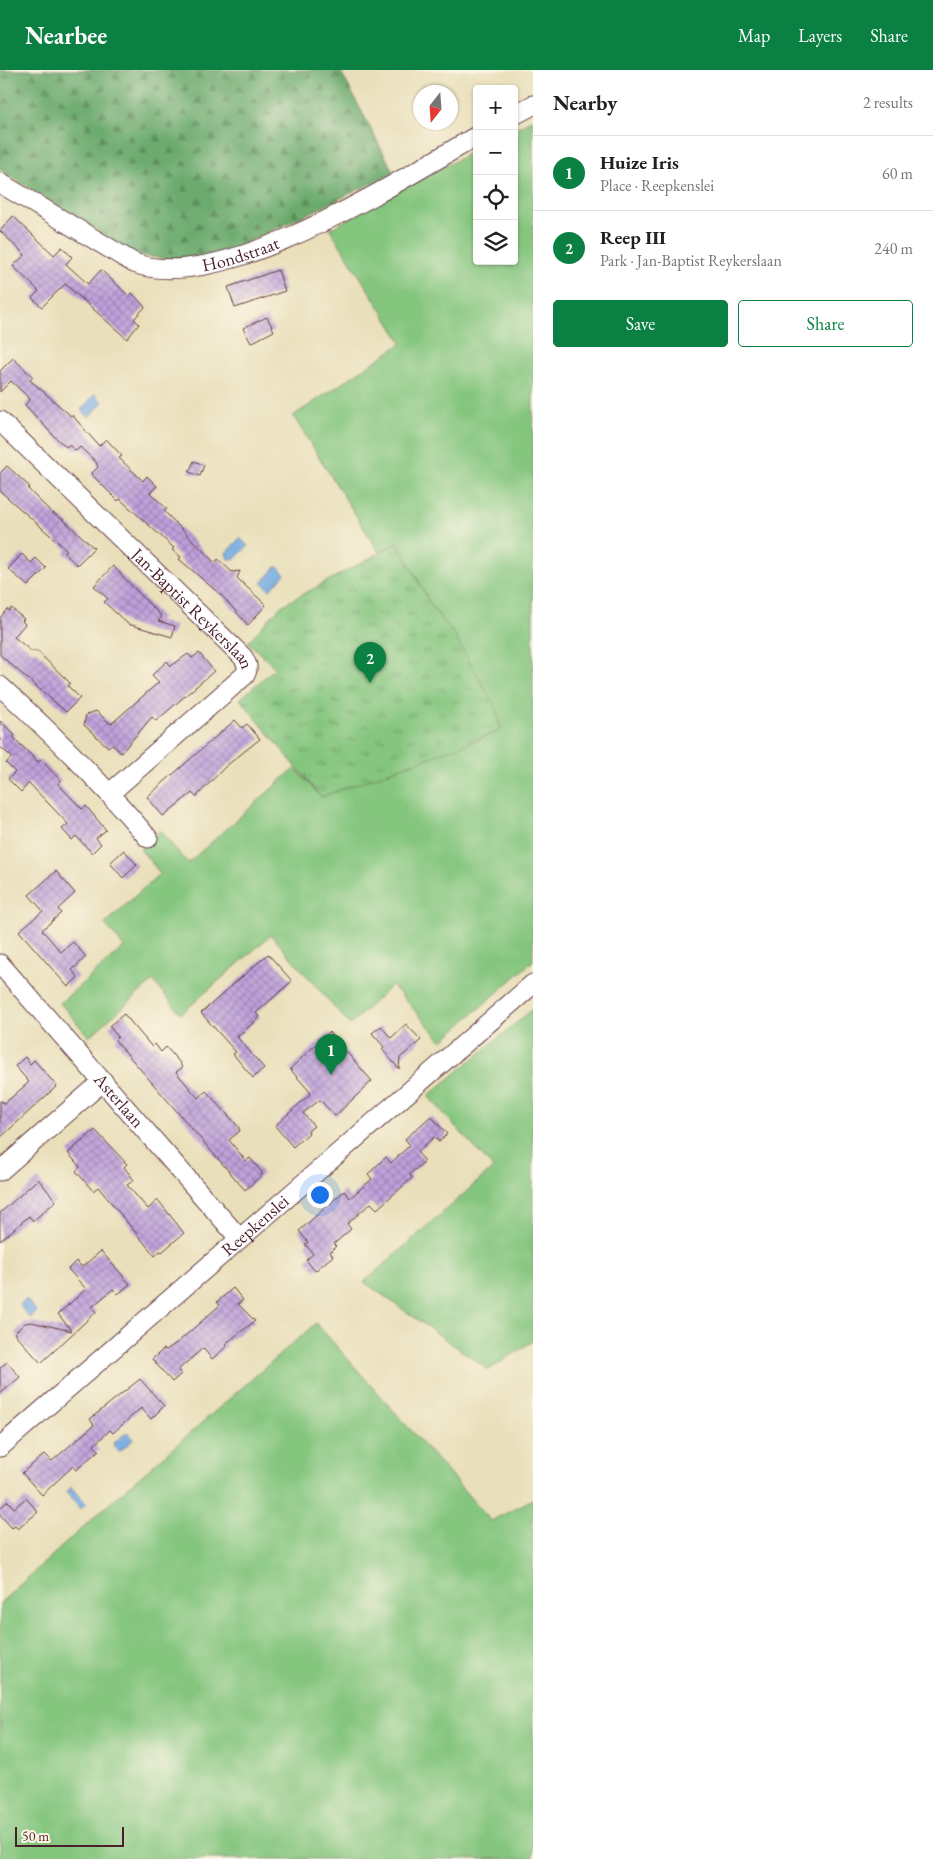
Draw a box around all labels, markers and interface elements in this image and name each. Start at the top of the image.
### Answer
text: Nearbee [25,20,107,51]
text: Map [738,24,770,47]
text: Layers [798,24,842,47]
text: Share [870,24,908,47]
north arrow [413,85,458,130]
map controls [473,85,518,265]
button: + [473,85,518,130]
text: Nearby [553,89,617,116]
text: 2 results [863,92,913,113]
button: − [473,130,518,175]
text: Huize Iris [600,150,679,175]
text: 1 [565,163,573,184]
text: 60 m [882,163,913,184]
button: locate [473,175,518,220]
text: Place · Reepkenslei [600,175,714,196]
button: layers [473,220,518,265]
text: Reep III [600,225,666,250]
street label: Hondstraat [200,231,283,277]
text: 2 [565,238,573,259]
text: 240 m [874,238,913,259]
text: Park · Jan-Baptist Reykerslaan [600,250,782,271]
button: Save [553,300,728,347]
button: Share [738,300,913,347]
street label: Jan-Baptist Reykerslaan [125,542,259,672]
pin: 2 [354,642,386,683]
pin: 1 [315,1034,347,1075]
street label: Asterlaan [89,1067,150,1133]
your location [307,1182,333,1208]
street label: Reepkenslei [216,1189,294,1261]
scale bar [15,1824,124,1847]
text: 50 m [22,1827,49,1845]

